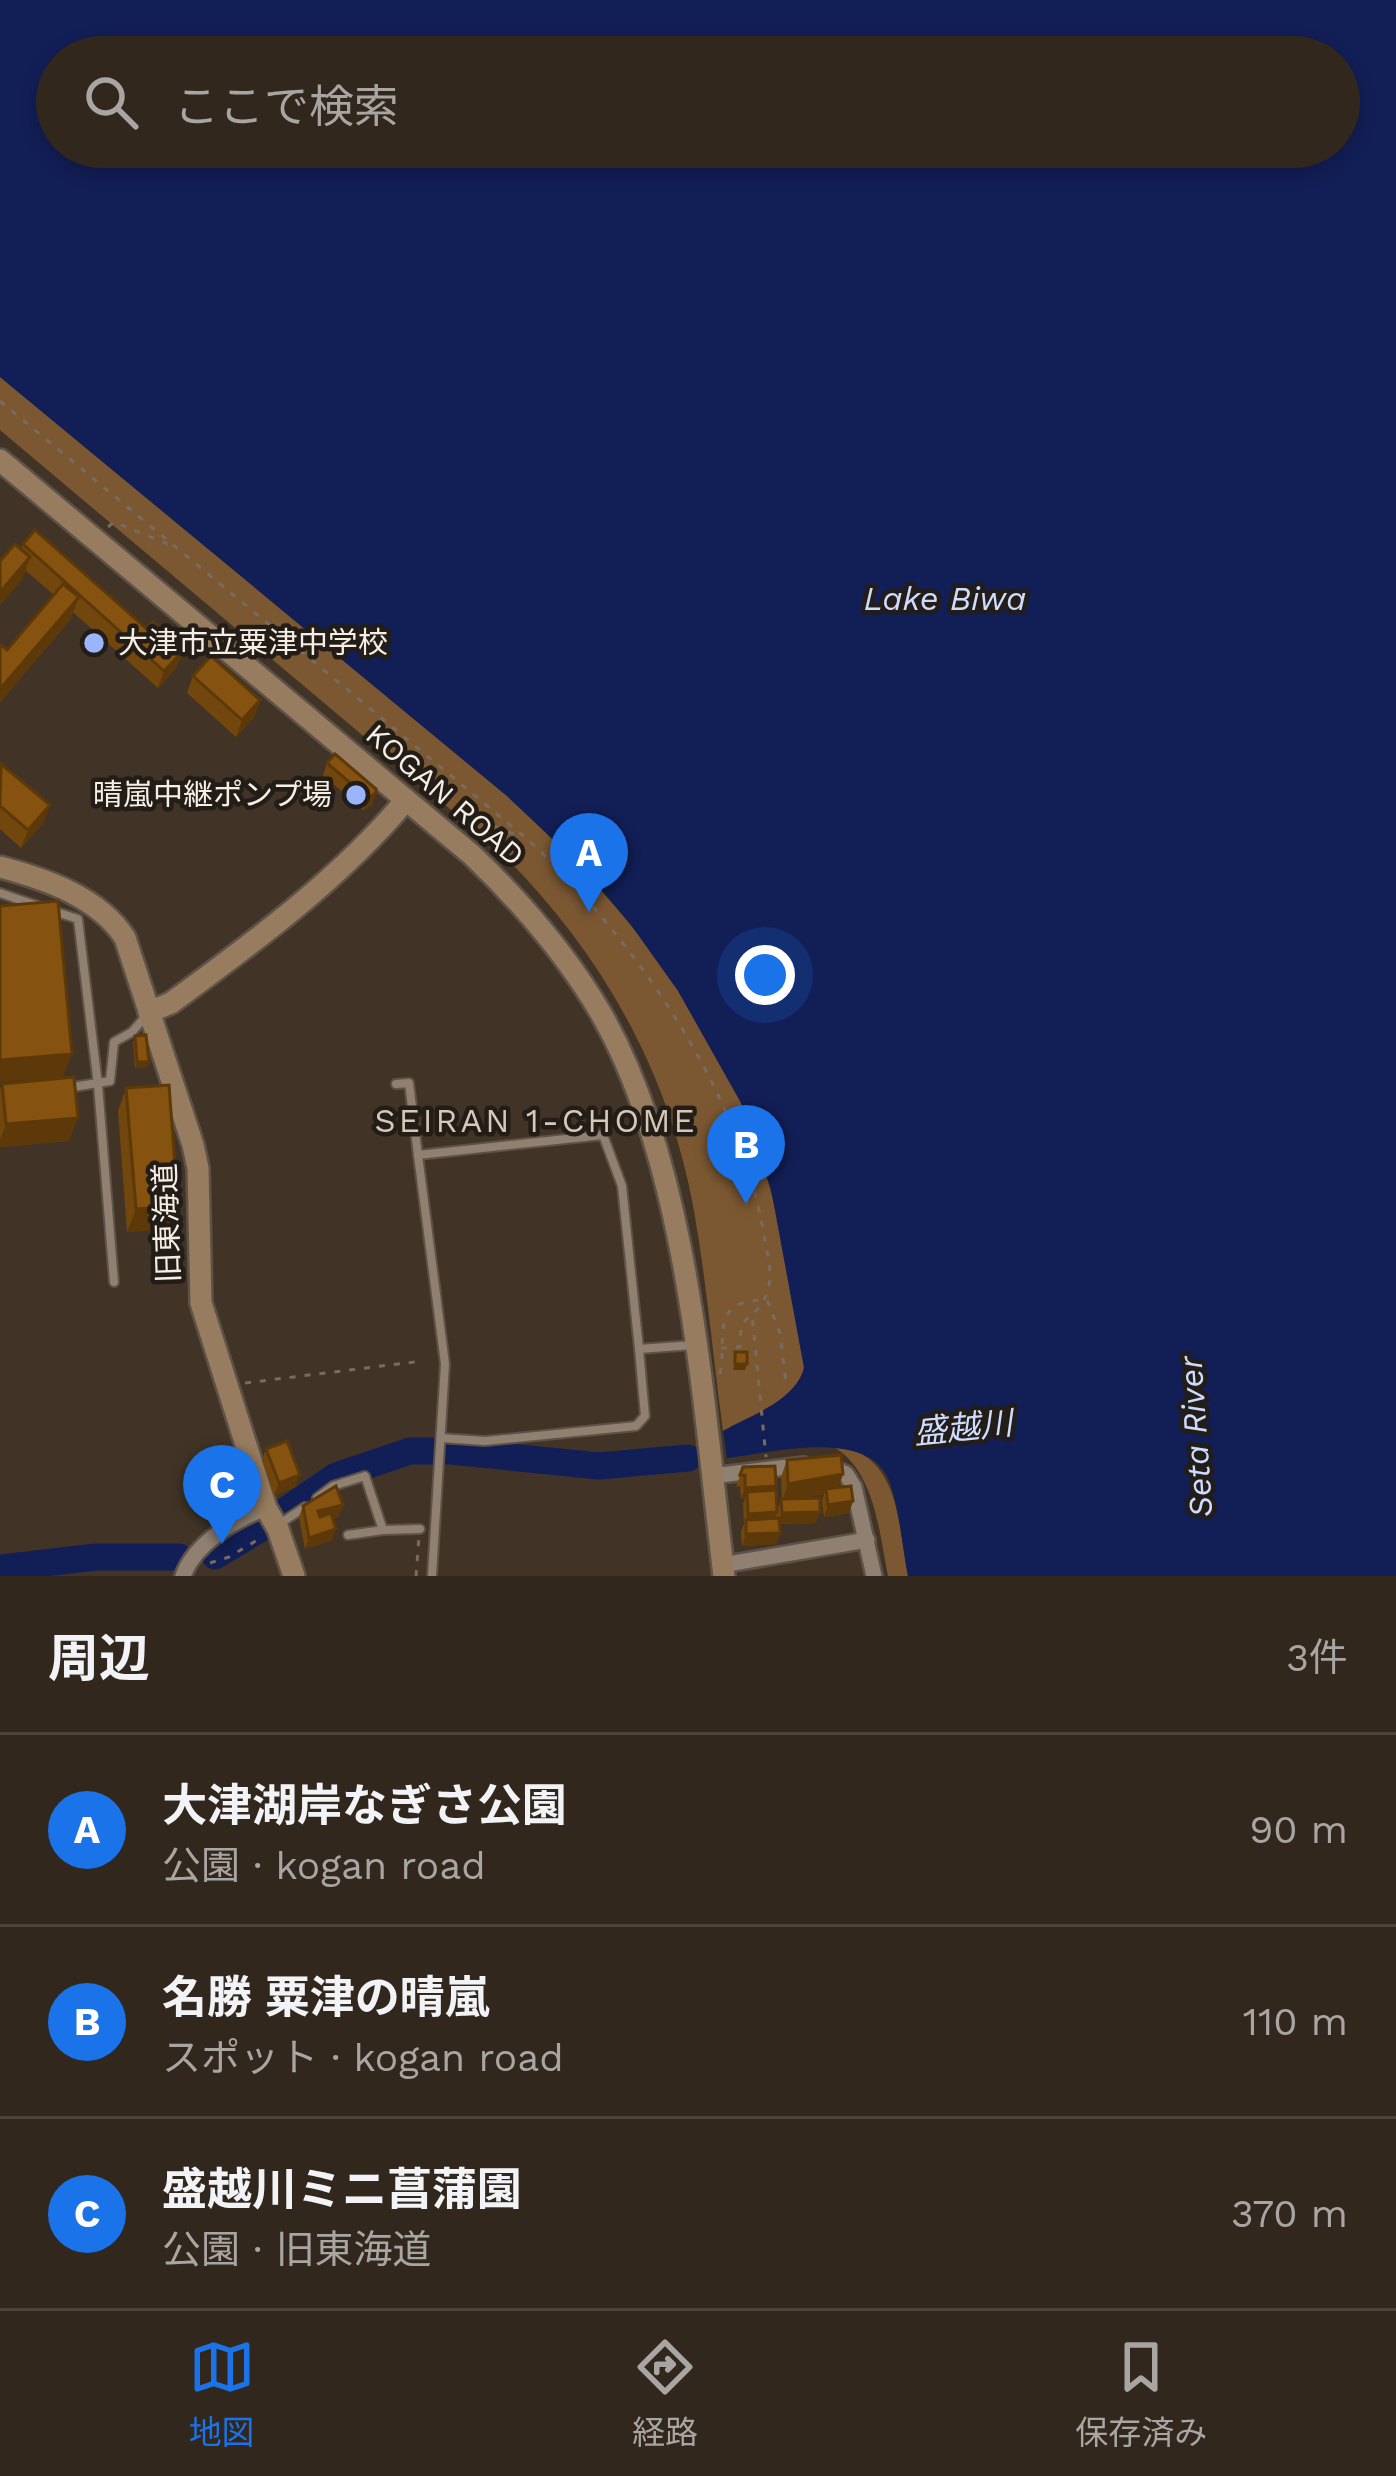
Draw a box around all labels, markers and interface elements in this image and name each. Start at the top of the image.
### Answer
search box [36,36,1360,168]
icon: search [78,69,144,135]
text: ここで検索 [174,80,399,133]
water label: Lake Biwa [864,579,1026,618]
place label: 大津市立粟津中学校 [118,625,388,660]
marker: 大津市立粟津中学校 [81,630,107,656]
street label: KOGAN ROAD [359,716,532,873]
place label: 晴嵐中継ポンプ場 [93,777,332,812]
marker: 晴嵐中継ポンプ場 [343,782,369,808]
pin: A [550,813,628,912]
your location [735,945,795,1005]
district label: SEIRAN 1-CHOME [375,1101,698,1140]
pin: B [707,1105,785,1204]
street label: 旧東海道 [147,1162,186,1284]
water label: Seta River [1170,1354,1221,1519]
water label: 盛越川 [912,1403,1017,1452]
pin: C [183,1445,261,1544]
text: 周辺 [48,1629,150,1688]
text: 3件 [1286,1635,1348,1680]
text: 大津湖岸なぎさ公園 [162,1779,567,1832]
text: A [74,1807,100,1852]
text: 90 m [1249,1807,1348,1852]
text: 公園 · kogan road [162,1843,486,1888]
text: 名勝 粟津の晴嵐 [162,1971,490,2024]
text: B [74,1999,100,2044]
text: 110 m [1243,1999,1348,2044]
text: スポット · kogan road [162,2035,564,2080]
text: 盛越川ミニ菖蒲園 [162,2163,522,2216]
text: C [74,2191,100,2236]
text: 370 m [1231,2191,1348,2236]
text: 公園 · 旧東海道 [162,2227,431,2272]
tab: 地図 [189,2334,255,2454]
tab: 経路 [632,2334,698,2454]
tab: 保存済み [1075,2334,1207,2454]

